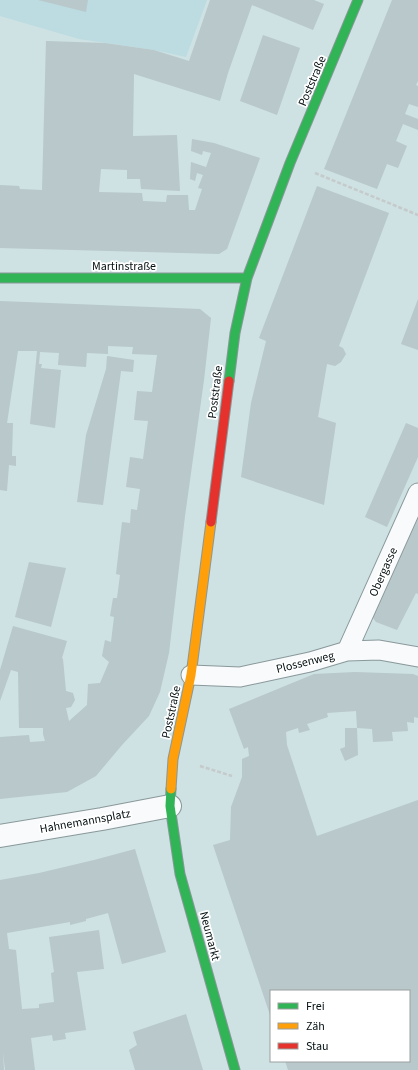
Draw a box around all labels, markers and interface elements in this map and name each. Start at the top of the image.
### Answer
street label: Poststraße [294,53,331,109]
street label: Martinstraße [92,258,156,275]
street label: Poststraße [204,365,227,420]
street label: Obergasse [365,545,402,600]
street label: Plossenweg [274,647,336,678]
street label: Poststraße [158,684,185,740]
street label: Hahnemannsplatz [38,805,132,838]
street label: Neumarkt [195,910,224,963]
legend [270,990,410,1062]
text: Frei [306,998,325,1015]
text: Zäh [306,1018,325,1035]
text: Stau [306,1038,329,1055]

